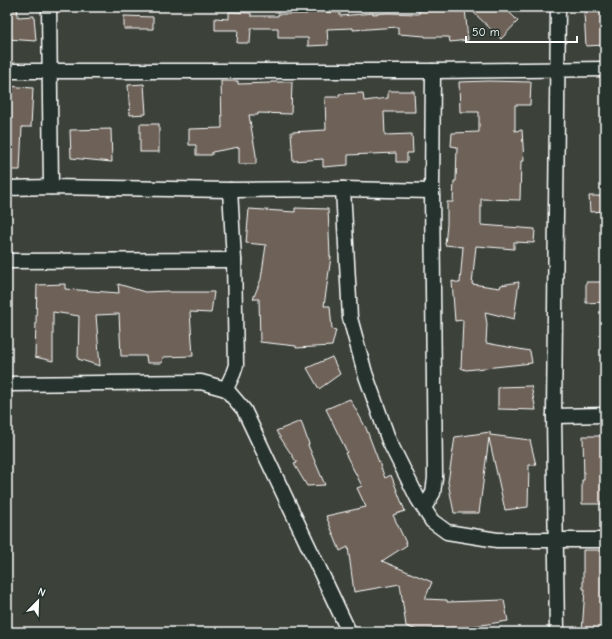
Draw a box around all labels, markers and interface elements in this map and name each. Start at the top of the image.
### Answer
scale bar [466,18,577,44]
text: 50 m [472,25,500,39]
north arrow [18,581,58,621]
text: N [36,585,48,600]

